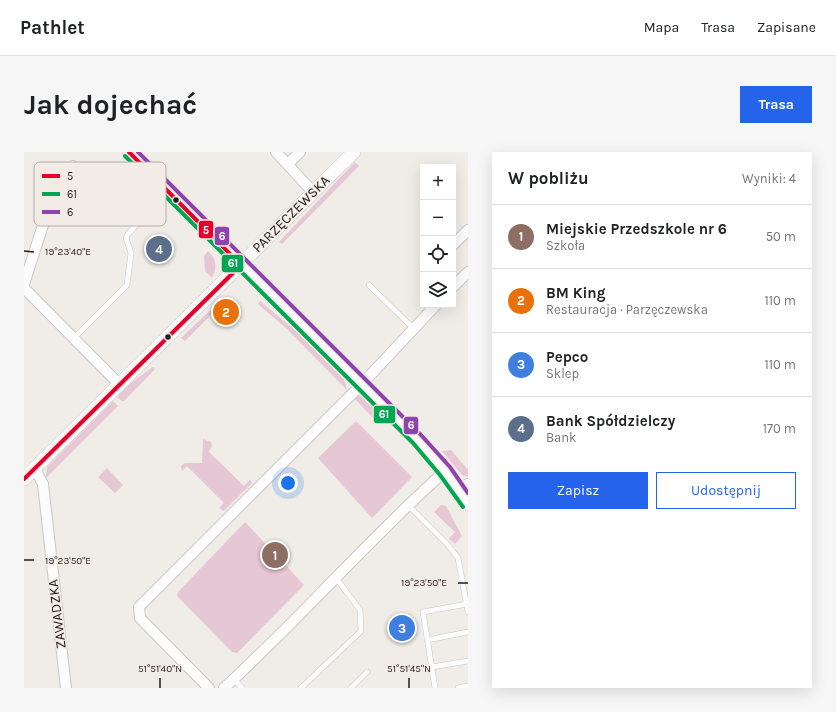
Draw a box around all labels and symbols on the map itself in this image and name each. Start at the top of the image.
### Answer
legend [34,162,166,226]
text: 5 [67,170,73,183]
street label: PARZĘCZEWSKA [249,172,333,256]
text: 61 [67,188,77,201]
unlabelled marker [171,195,181,205]
text: 6 [67,206,73,219]
line badge: 5 [198,220,214,239]
text: 5 [203,224,209,237]
line badge: 6 [214,226,230,246]
text: 6 [219,230,226,243]
pin: 4 [146,234,172,264]
text: 19°23'40"E [45,246,91,258]
line badge: 61 [221,254,244,273]
text: 61 [228,257,238,270]
pin: 2 [213,297,239,327]
unlabelled marker [163,332,173,342]
line badge: 61 [373,405,396,424]
text: 61 [379,408,389,421]
line badge: 6 [403,416,419,435]
text: 6 [408,419,415,432]
your location [278,473,298,493]
pin: 1 [262,540,288,570]
text: 19°23'50"E [45,555,91,567]
text: 19°23'50"E [401,577,447,589]
street label: ZAWADZKA [44,578,70,650]
pin: 3 [389,613,415,643]
text: 51°51'40"N [138,663,182,675]
text: 51°51'45"N [387,663,431,675]

